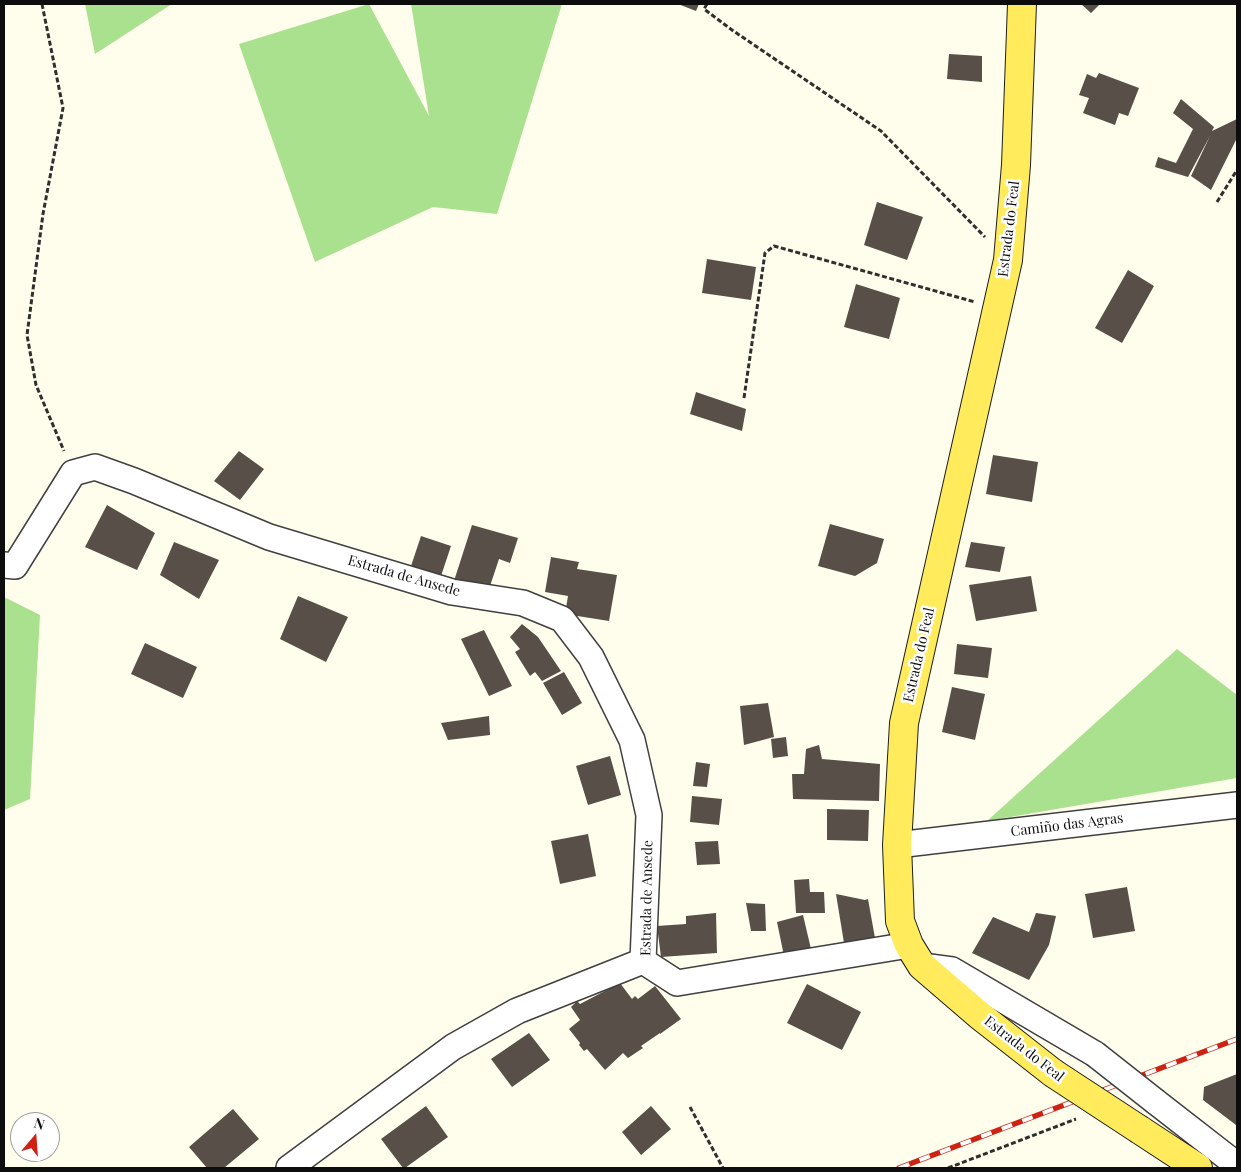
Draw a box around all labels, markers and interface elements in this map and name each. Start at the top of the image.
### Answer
street label: Estrada do Feal [995,180,1023,278]
street label: Estrada de Ansede [346,552,462,600]
street label: Estrada do Feal [900,606,938,704]
street label: Camiño das Agras [1010,810,1124,840]
street label: Estrada de Ansede [638,840,656,956]
street label: Estrada do Feal [981,1013,1067,1085]
north arrow [10,1112,60,1162]
text: N [32,1113,47,1134]

